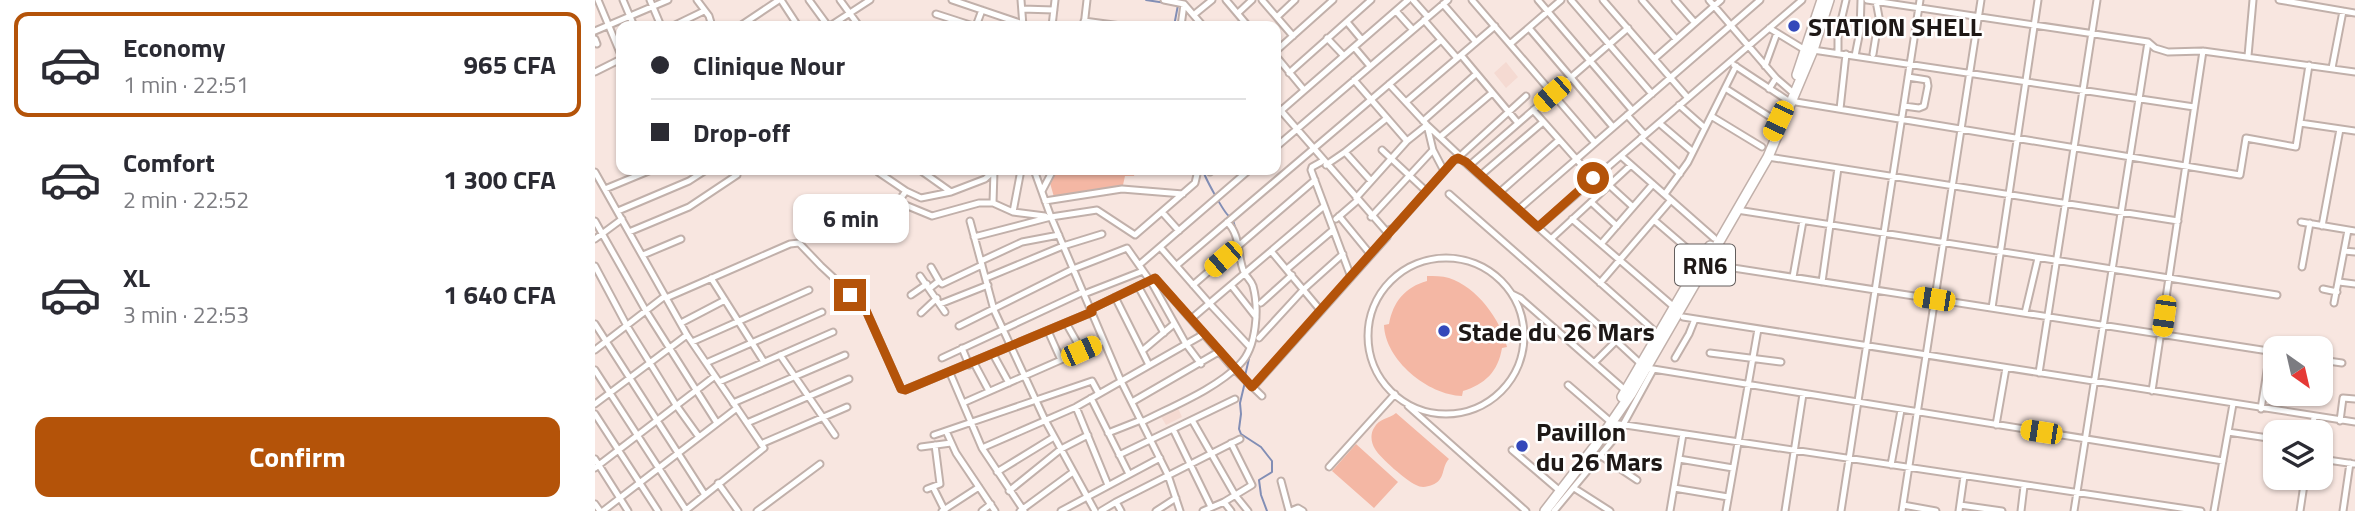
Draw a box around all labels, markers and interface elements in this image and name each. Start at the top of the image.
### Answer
place label: STATION SHELL [1808,7,1982,46]
marker: STATION SHELL [1786,18,1802,34]
text: Economy [123,28,225,67]
icon: car [39,33,102,96]
text: 965 CFA [464,45,556,84]
text: Clinique Nour [693,46,845,85]
text: 1 min · 22:51 [123,67,249,102]
car [1530,72,1575,116]
car [1760,98,1797,144]
text: Drop-off [693,113,790,152]
text: Comfort [123,143,215,182]
icon: car [39,148,102,211]
text: 1 300 CFA [443,160,556,199]
route start [1577,162,1609,194]
text: 2 min · 22:52 [123,182,249,217]
callout: 6 min [792,194,908,243]
text: 6 min [823,201,879,236]
car [1201,237,1246,281]
road number: RN6 [1675,244,1735,286]
text: XL [123,258,150,297]
icon: car [39,263,102,326]
text: 1 640 CFA [443,275,556,314]
route end [834,279,866,311]
car [1912,285,1957,313]
car [2151,294,2178,338]
text: 3 min · 22:53 [123,297,249,332]
place label: Stade du 26 Mars [1458,312,1655,351]
marker: Stade du 26 Mars [1436,323,1452,339]
car [1058,333,1105,369]
north arrow [2263,336,2333,406]
map controls [2263,336,2333,490]
place label: Pavillon du 26 Mars [1536,412,1663,481]
button: Confirm [35,417,560,497]
car [2019,418,2064,446]
button: layers [2263,420,2333,490]
marker: Pavillon du 26 Mars [1514,438,1530,454]

